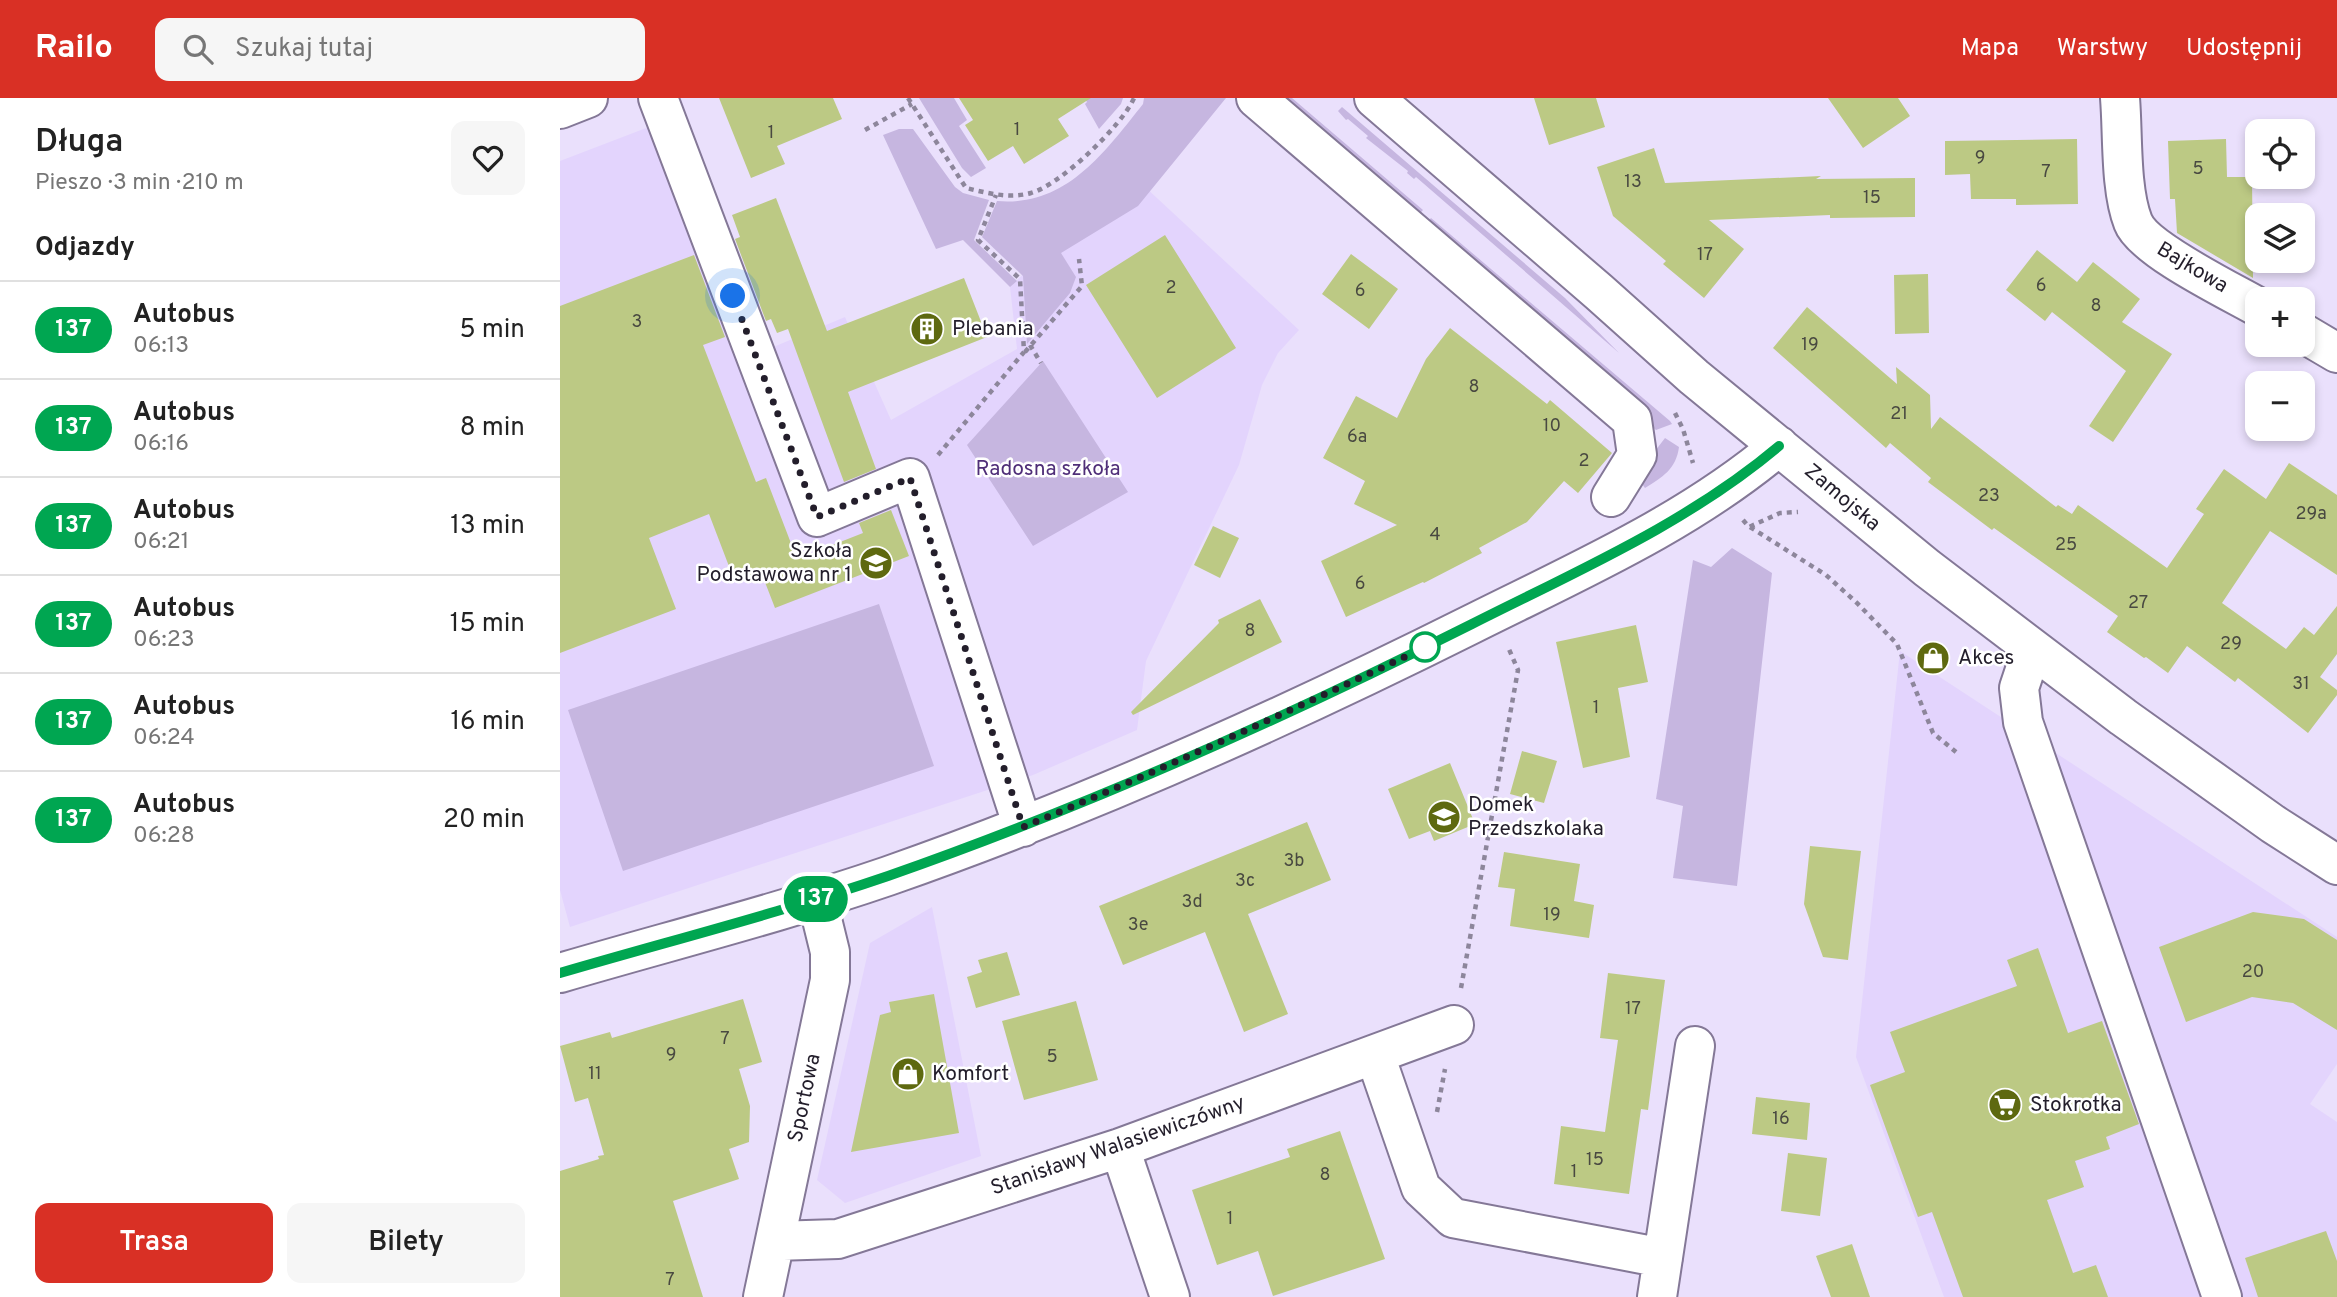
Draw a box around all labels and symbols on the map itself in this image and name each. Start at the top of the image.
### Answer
house number: 1 [1014,119,1020,142]
house number: 1 [768,122,774,145]
house number: 9 [1975,147,1985,170]
house number: 5 [2192,158,2204,181]
house number: 7 [2041,161,2051,184]
house number: 13 [1624,171,1642,194]
house number: 15 [1863,187,1881,210]
street label: Bajkowa [2151,236,2233,300]
house number: 17 [1697,244,1713,267]
house number: 6 [2036,275,2046,298]
house number: 2 [1165,277,1177,300]
your location [715,278,750,313]
house number: 6 [1355,280,1365,303]
house number: 8 [2091,295,2102,318]
building icon: Plebania [908,310,946,348]
house number: 3 [632,311,642,334]
place label: Plebania [952,316,1034,343]
house number: 19 [1801,334,1819,357]
house number: 8 [1469,376,1480,399]
house number: 21 [1890,403,1908,426]
house number: 10 [1543,415,1561,438]
house number: 6a [1347,426,1367,449]
house number: 2 [1578,450,1590,473]
park label: Radosna szkoła [975,456,1121,483]
street label: Zamojska [1798,458,1886,538]
house number: 23 [1978,485,2000,508]
house number: 29a [2295,503,2327,526]
house number: 4 [1429,524,1441,547]
house number: 25 [2055,534,2077,557]
place label: Szkoła Podstawowa nr 1 [697,538,852,589]
school or university icon: Szkoła Podstawowa nr 1 [857,544,895,582]
house number: 6 [1355,573,1365,596]
house number: 27 [2128,592,2148,615]
house number: 8 [1245,620,1256,643]
unlabelled marker [1410,632,1440,662]
house number: 29 [2220,633,2242,656]
shop icon: Akces [1914,639,1952,677]
place label: Akces [1958,645,2014,672]
house number: 31 [2292,673,2310,696]
house number: 1 [1593,697,1599,720]
place label: Domek Przedszkolaka [1468,792,1604,843]
school or university icon: Domek Przedszkolaka [1425,798,1463,836]
house number: 3b [1284,850,1304,873]
house number: 3c [1235,870,1255,893]
line badge: 137 [776,876,856,922]
house number: 3d [1181,891,1203,914]
house number: 19 [1543,904,1561,927]
house number: 3e [1128,914,1148,937]
house number: 20 [2242,961,2264,984]
house number: 17 [1625,998,1641,1021]
house number: 7 [720,1028,730,1051]
house number: 9 [666,1044,676,1067]
house number: 5 [1046,1046,1058,1069]
street label: Sportowa [782,1051,828,1145]
shop icon: Komfort [889,1055,927,1093]
place label: Komfort [932,1061,1009,1088]
house number: 11 [588,1063,602,1086]
supermarket icon: Stokrotka [1986,1086,2024,1124]
street label: Stanisławy Walasiewiczówny [987,1090,1249,1202]
place label: Stokrotka [2030,1092,2121,1119]
house number: 16 [1772,1108,1790,1131]
house number: 15 [1586,1149,1604,1172]
house number: 1 [1571,1161,1577,1184]
house number: 8 [1320,1164,1331,1187]
house number: 1 [1227,1208,1233,1231]
house number: 7 [665,1269,675,1292]

